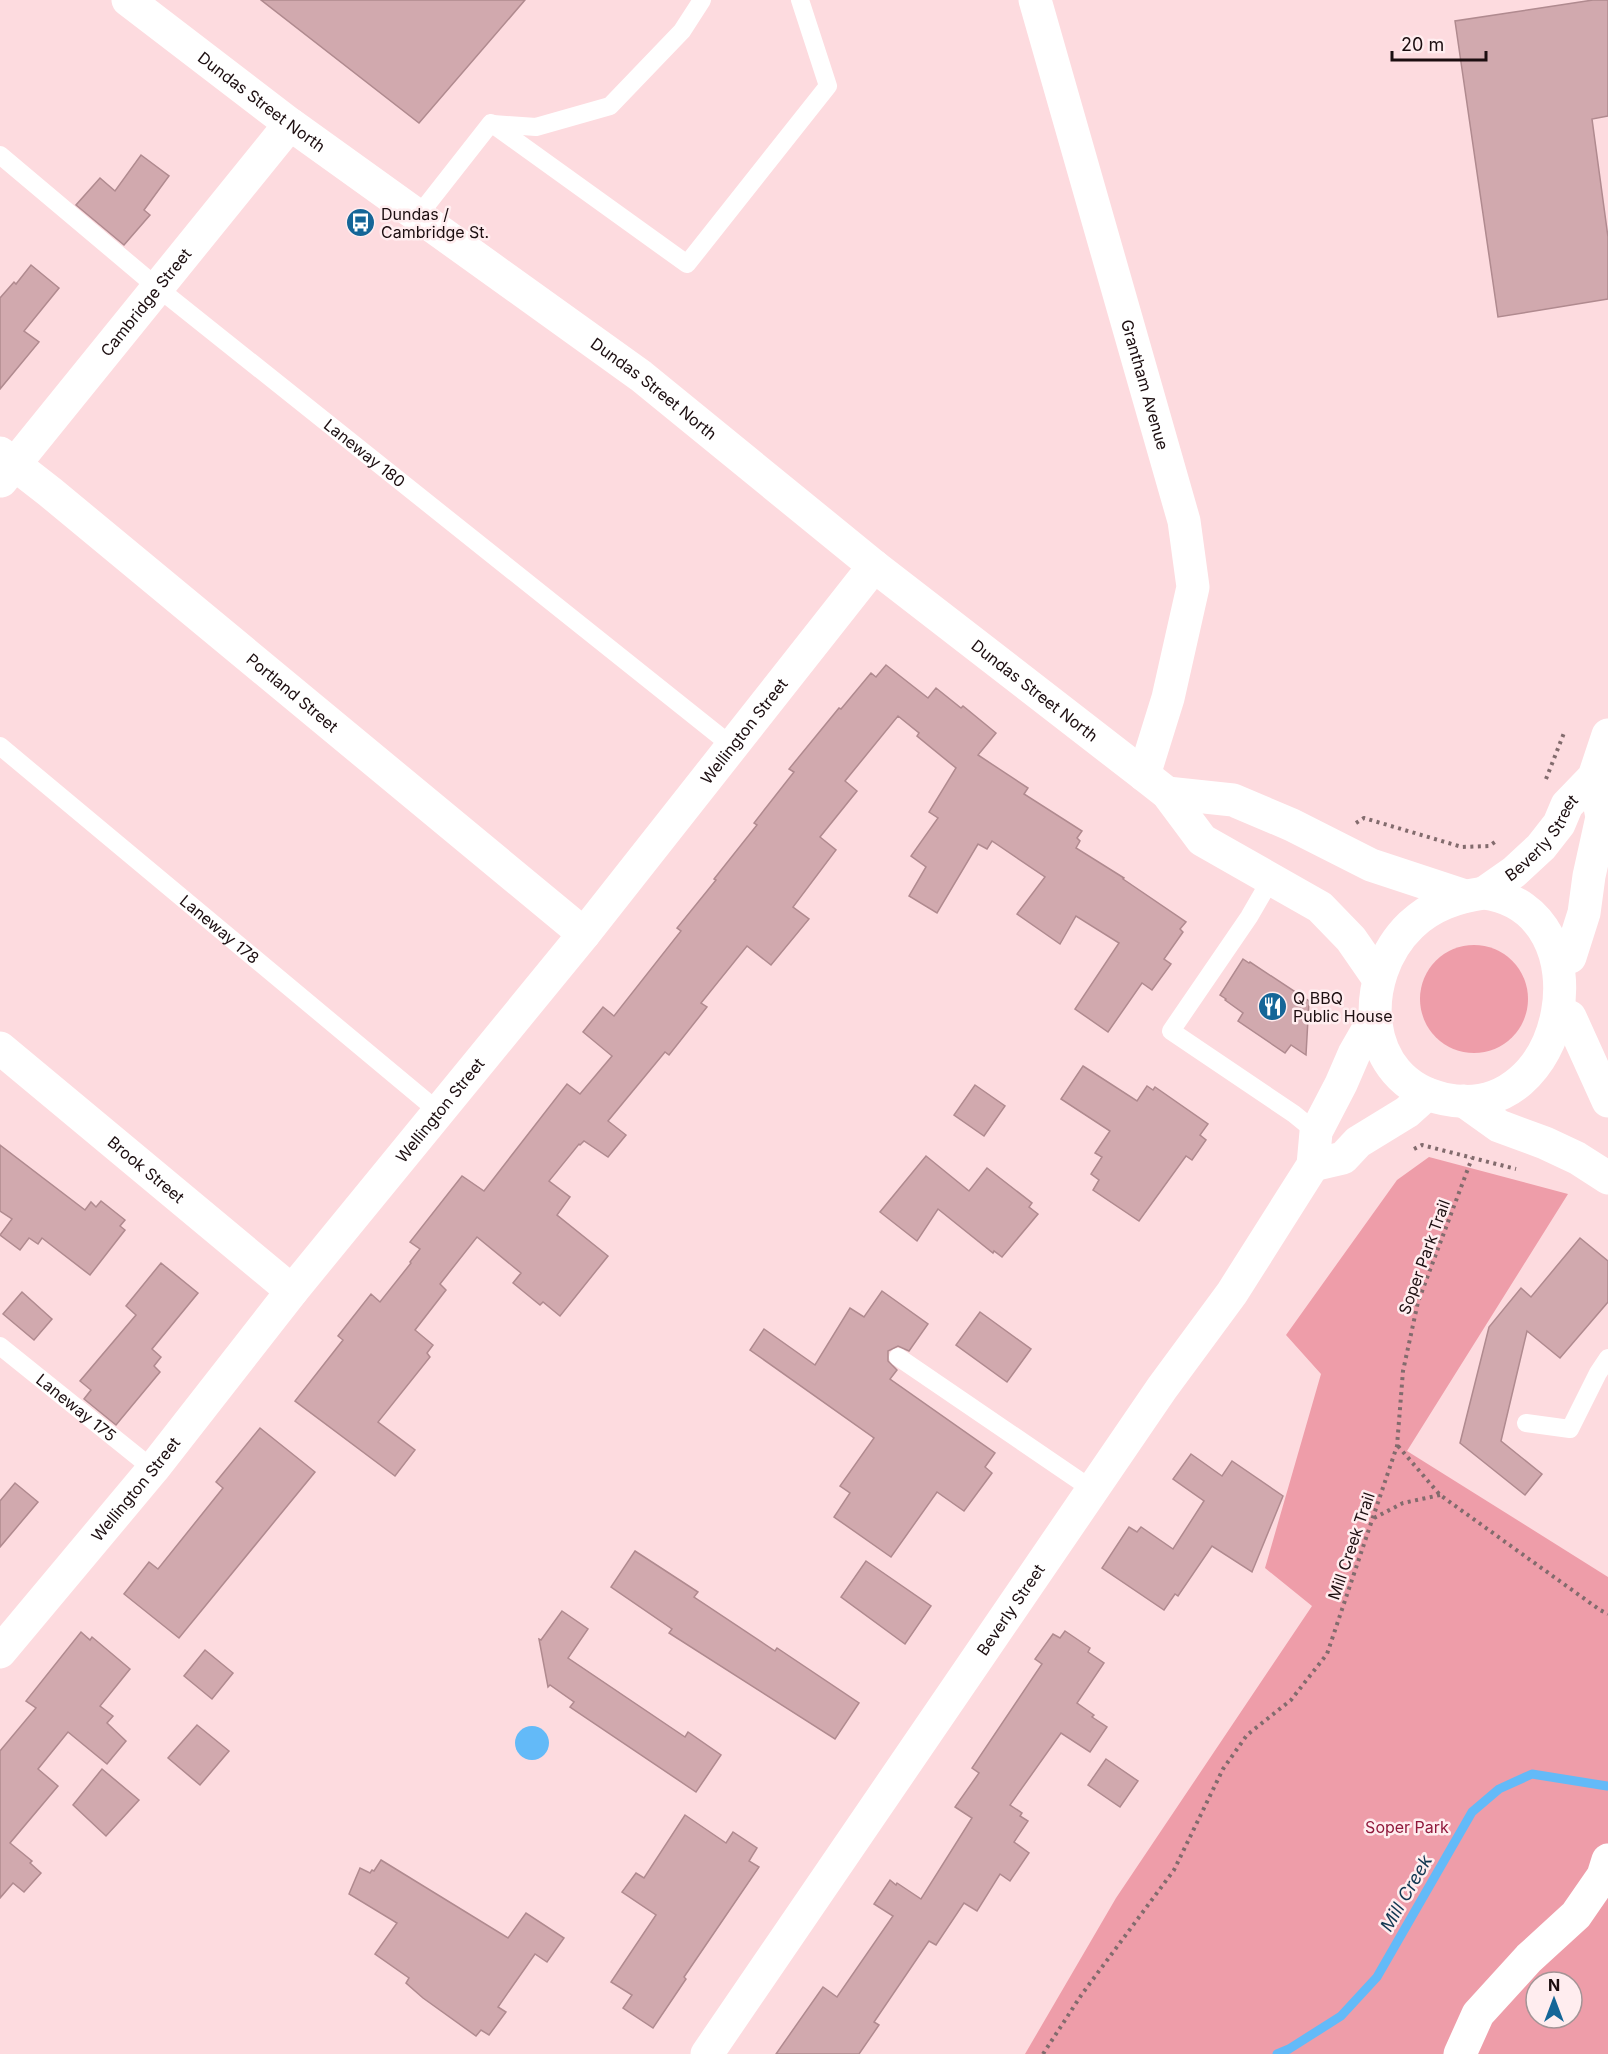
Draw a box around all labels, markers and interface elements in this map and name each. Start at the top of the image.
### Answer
scale bar [1392,24,1486,62]
text: 20 m [1401,34,1444,55]
street label: Dundas Street North [194,47,329,156]
place label: Dundas / Cambridge St. [381,204,489,242]
bus stop icon: Dundas / Cambridge St. [344,207,376,239]
street label: Cambridge Street [96,244,195,360]
street label: Grantham Avenue [1117,317,1173,452]
street label: Dundas Street North [587,333,721,444]
street label: Laneway 180 [320,414,409,491]
street label: Dundas Street North [968,635,1102,746]
street label: Portland Street [242,649,342,736]
street label: Wellington Street [696,674,792,788]
street label: Beverly Street [1501,790,1582,885]
street label: Laneway 178 [176,890,263,968]
place label: Q BBQ Public House [1293,988,1393,1026]
restaurant icon: Q BBQ Public House [1256,991,1288,1023]
street label: Wellington Street [391,1054,488,1166]
street label: Brook Street [104,1132,189,1207]
street label: Soper Park Trail [1394,1197,1454,1317]
street label: Laneway 175 [32,1369,120,1446]
street label: Wellington Street [87,1433,184,1545]
street label: Mill Creek Trail [1323,1490,1379,1602]
street label: Beverly Street [972,1560,1049,1659]
park label: Soper Park [1365,1817,1449,1837]
water label: Mill Creek [1376,1850,1437,1935]
north arrow [1524,1970,1584,2030]
text: N [1548,1975,1560,1995]

